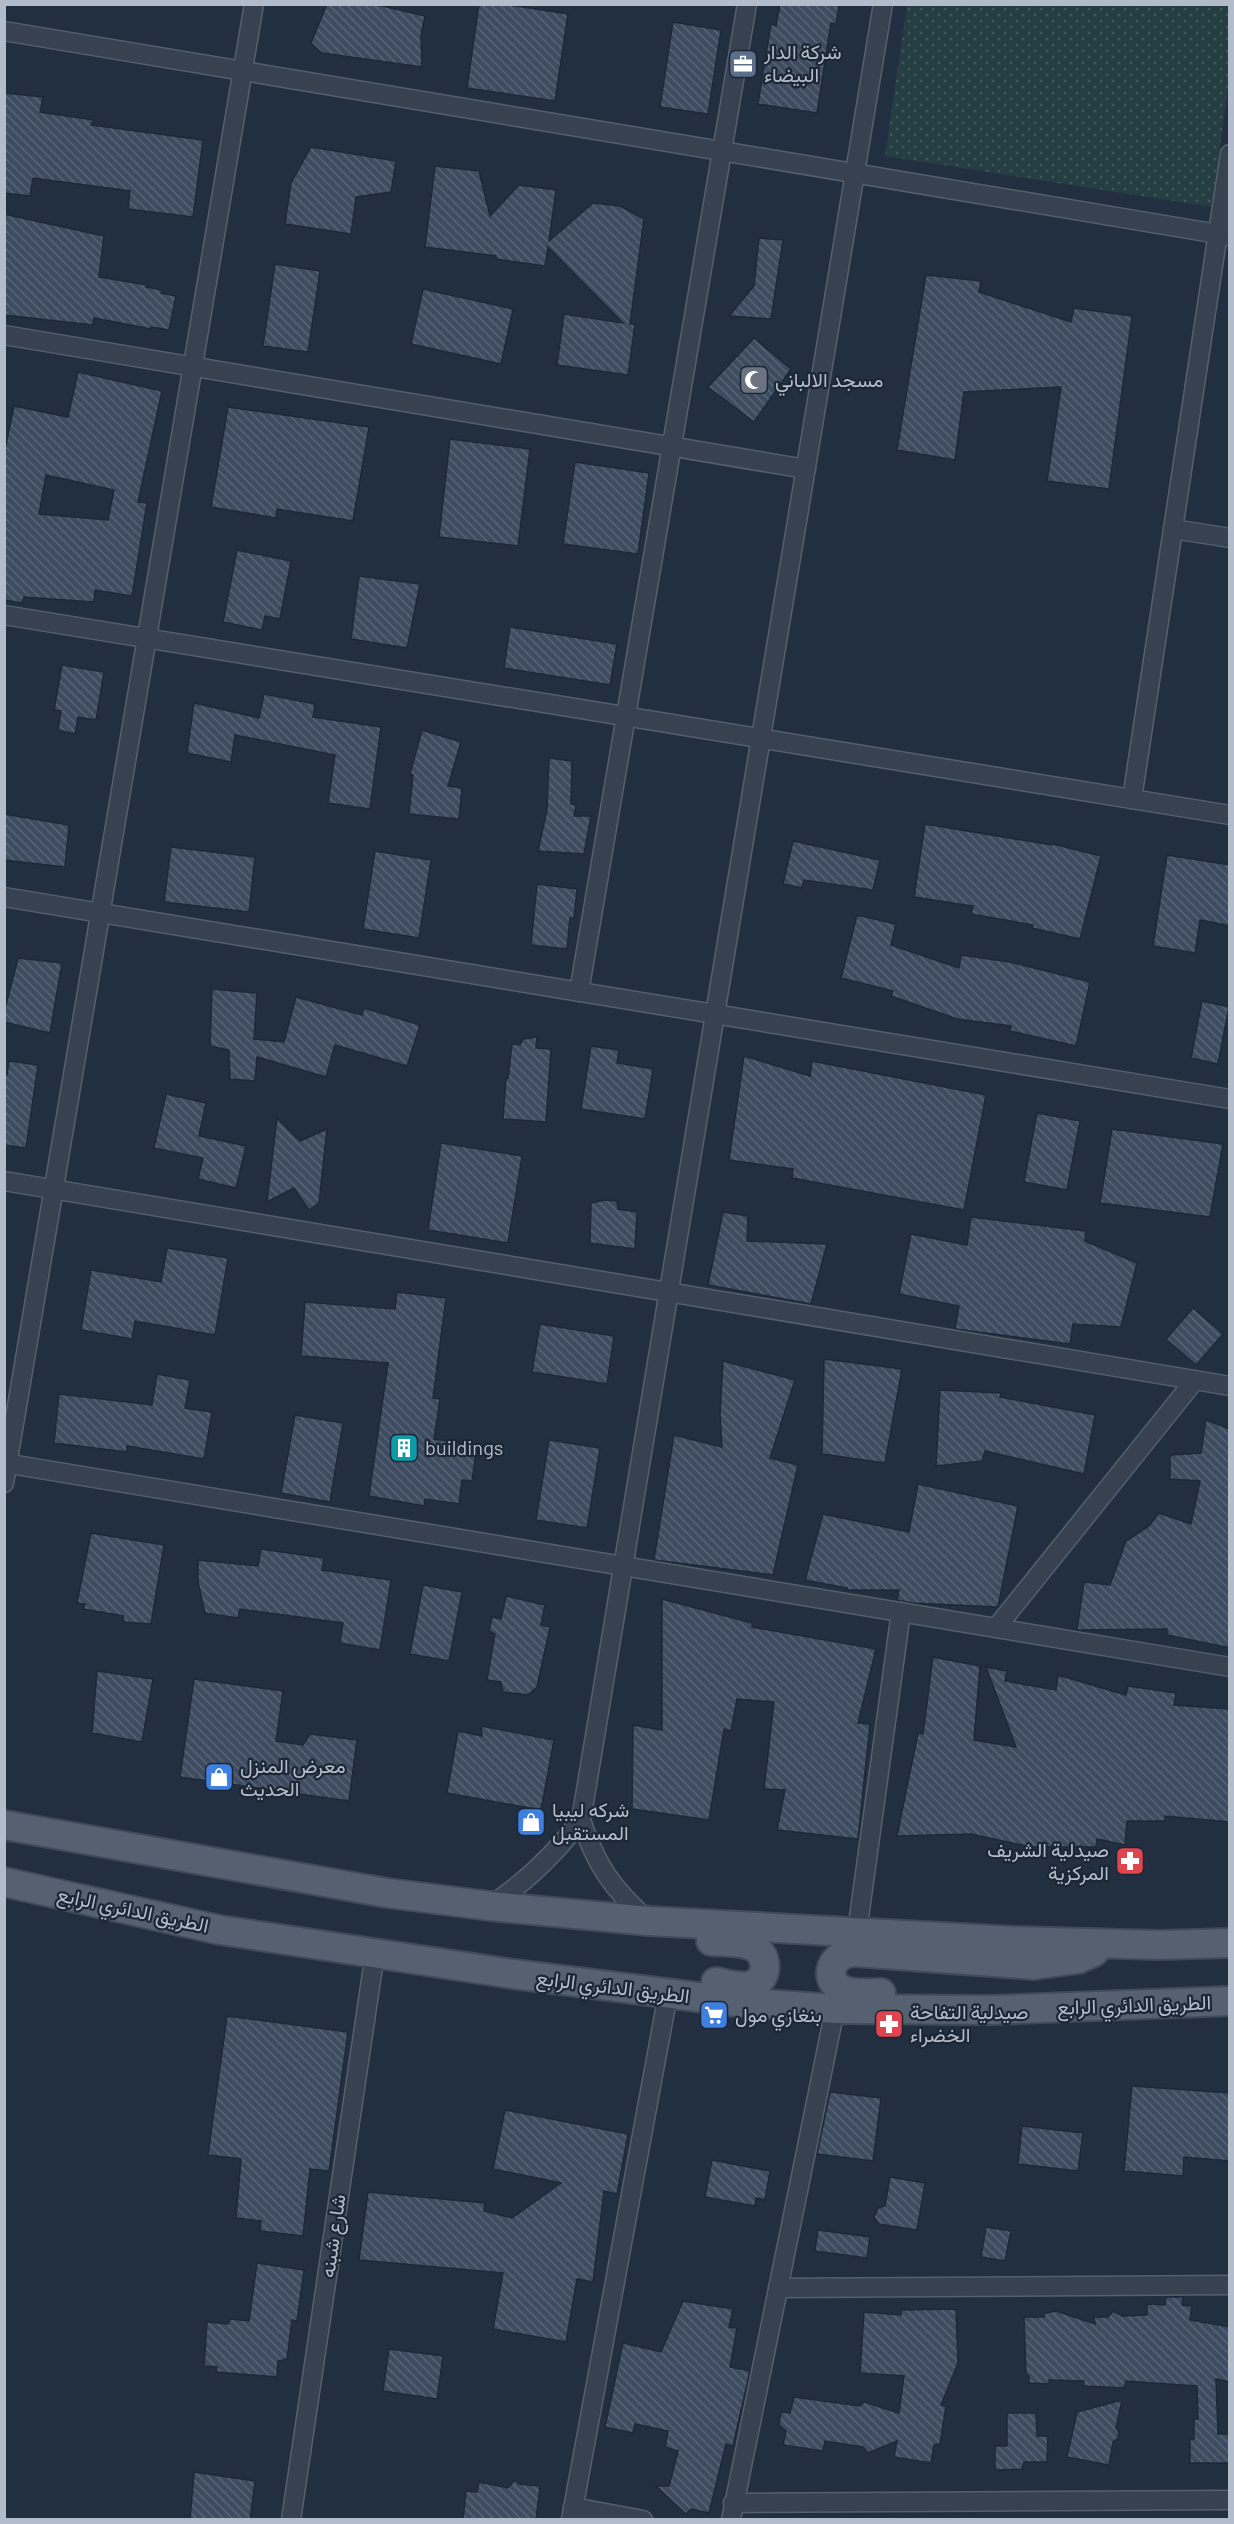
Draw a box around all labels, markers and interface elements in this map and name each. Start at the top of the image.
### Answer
place label: شركة الدار البيضاء [763,39,841,87]
office icon: شركة الدار البيضاء [727,48,759,80]
mosque icon: مسجد الالباني [738,364,770,396]
place label: مسجد الالباني [775,367,883,397]
building icon: buildings [388,1432,420,1464]
place label: buildings [425,1435,503,1459]
place label: معرض المنزل الحديث [240,1753,346,1801]
shop icon: معرض المنزل الحديث [203,1761,235,1793]
place label: شركه ليبيا المستقبل [552,1797,629,1845]
shop icon: شركه ليبيا المستقبل [515,1806,547,1838]
place label: صيدلية الشريف المركزية [987,1837,1109,1886]
pharmacy icon: صيدلية الشريف المركزية [1114,1845,1146,1877]
street label: الطريق الدائري الرابع [54,1881,211,1943]
street label: الطريق الدائري الرابع [534,1965,691,2013]
street label: الطريق الدائري الرابع [1056,1989,1212,2025]
supermarket icon: بنغازي مول [698,1999,730,2031]
place label: صيدلية التفاحة الخضراء [910,1999,1029,2048]
place label: بنغازي مول [735,2002,822,2032]
pharmacy icon: صيدلية التفاحة الخضراء [873,2008,905,2040]
street label: شارع شبنه [314,2193,353,2280]

